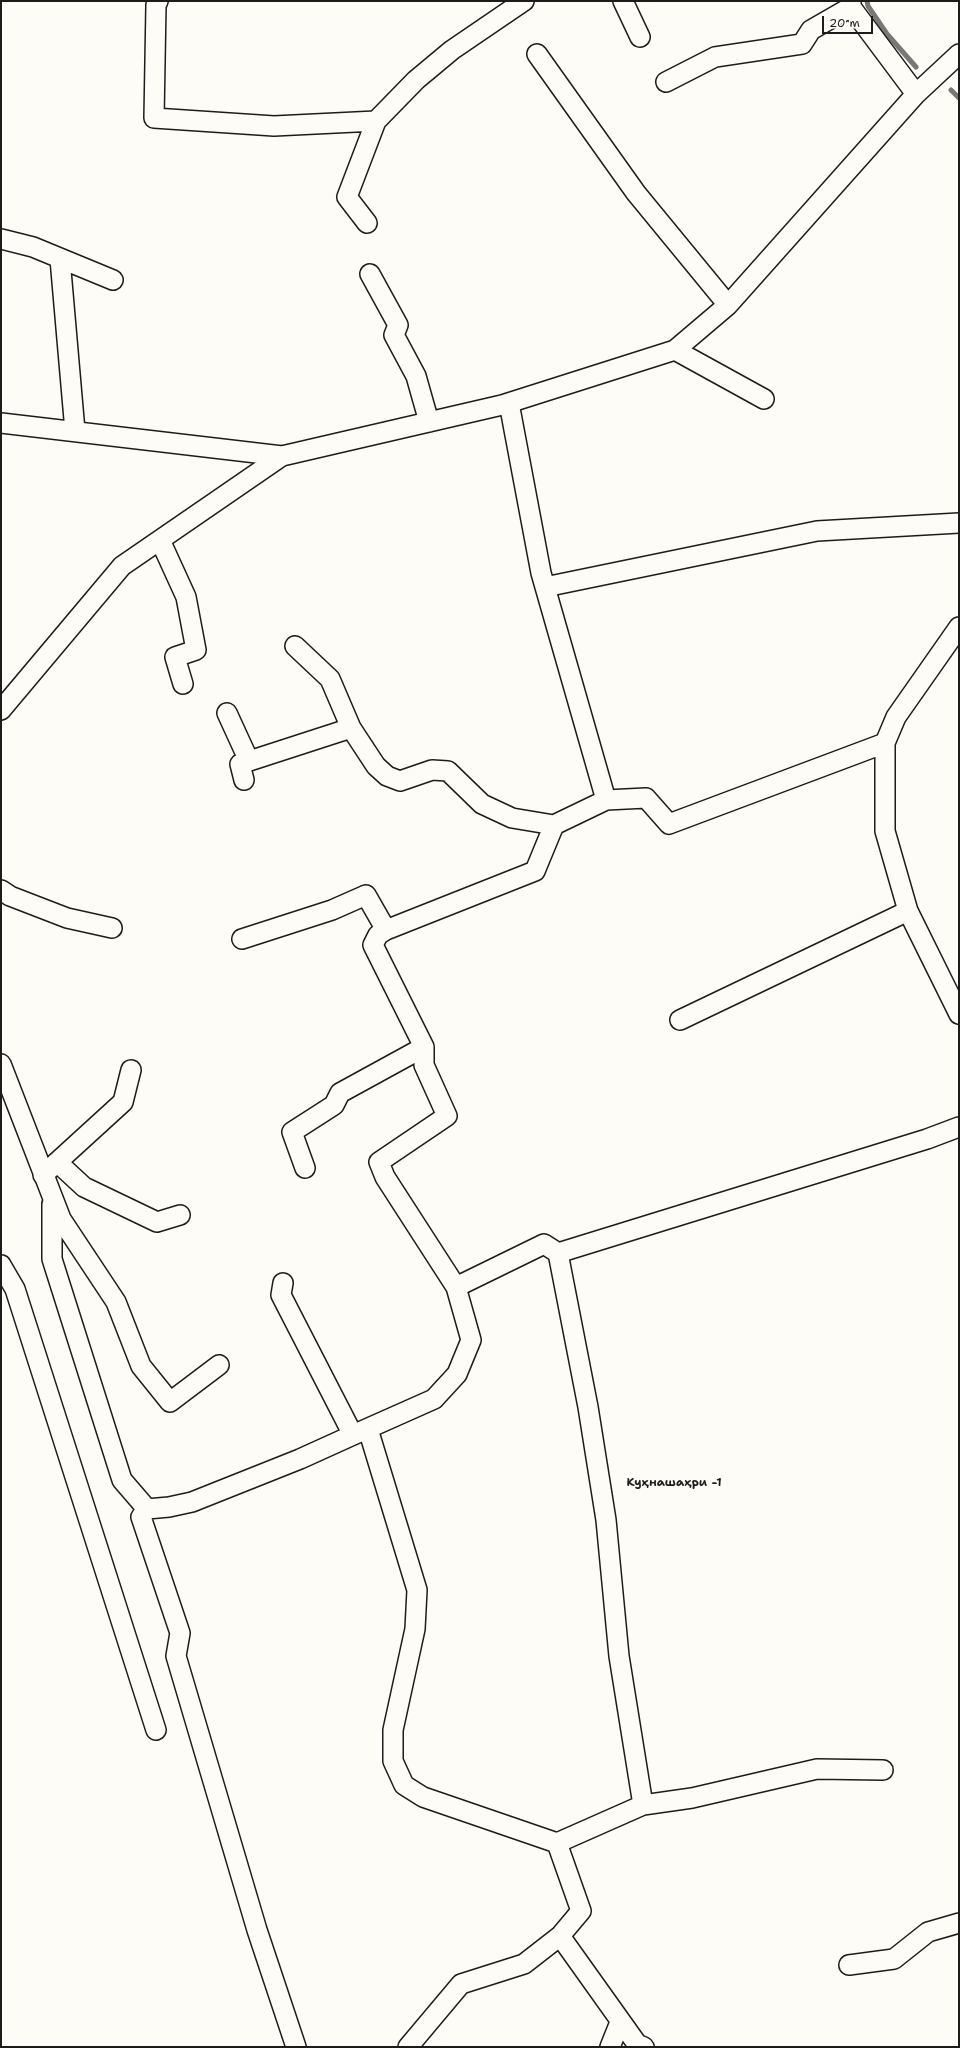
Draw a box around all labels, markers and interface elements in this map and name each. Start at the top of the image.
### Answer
scale bar [824,8,875,34]
text: 20 m [829,15,860,31]
district label: Куҳнашаҳри -1 [626,1476,722,1490]

